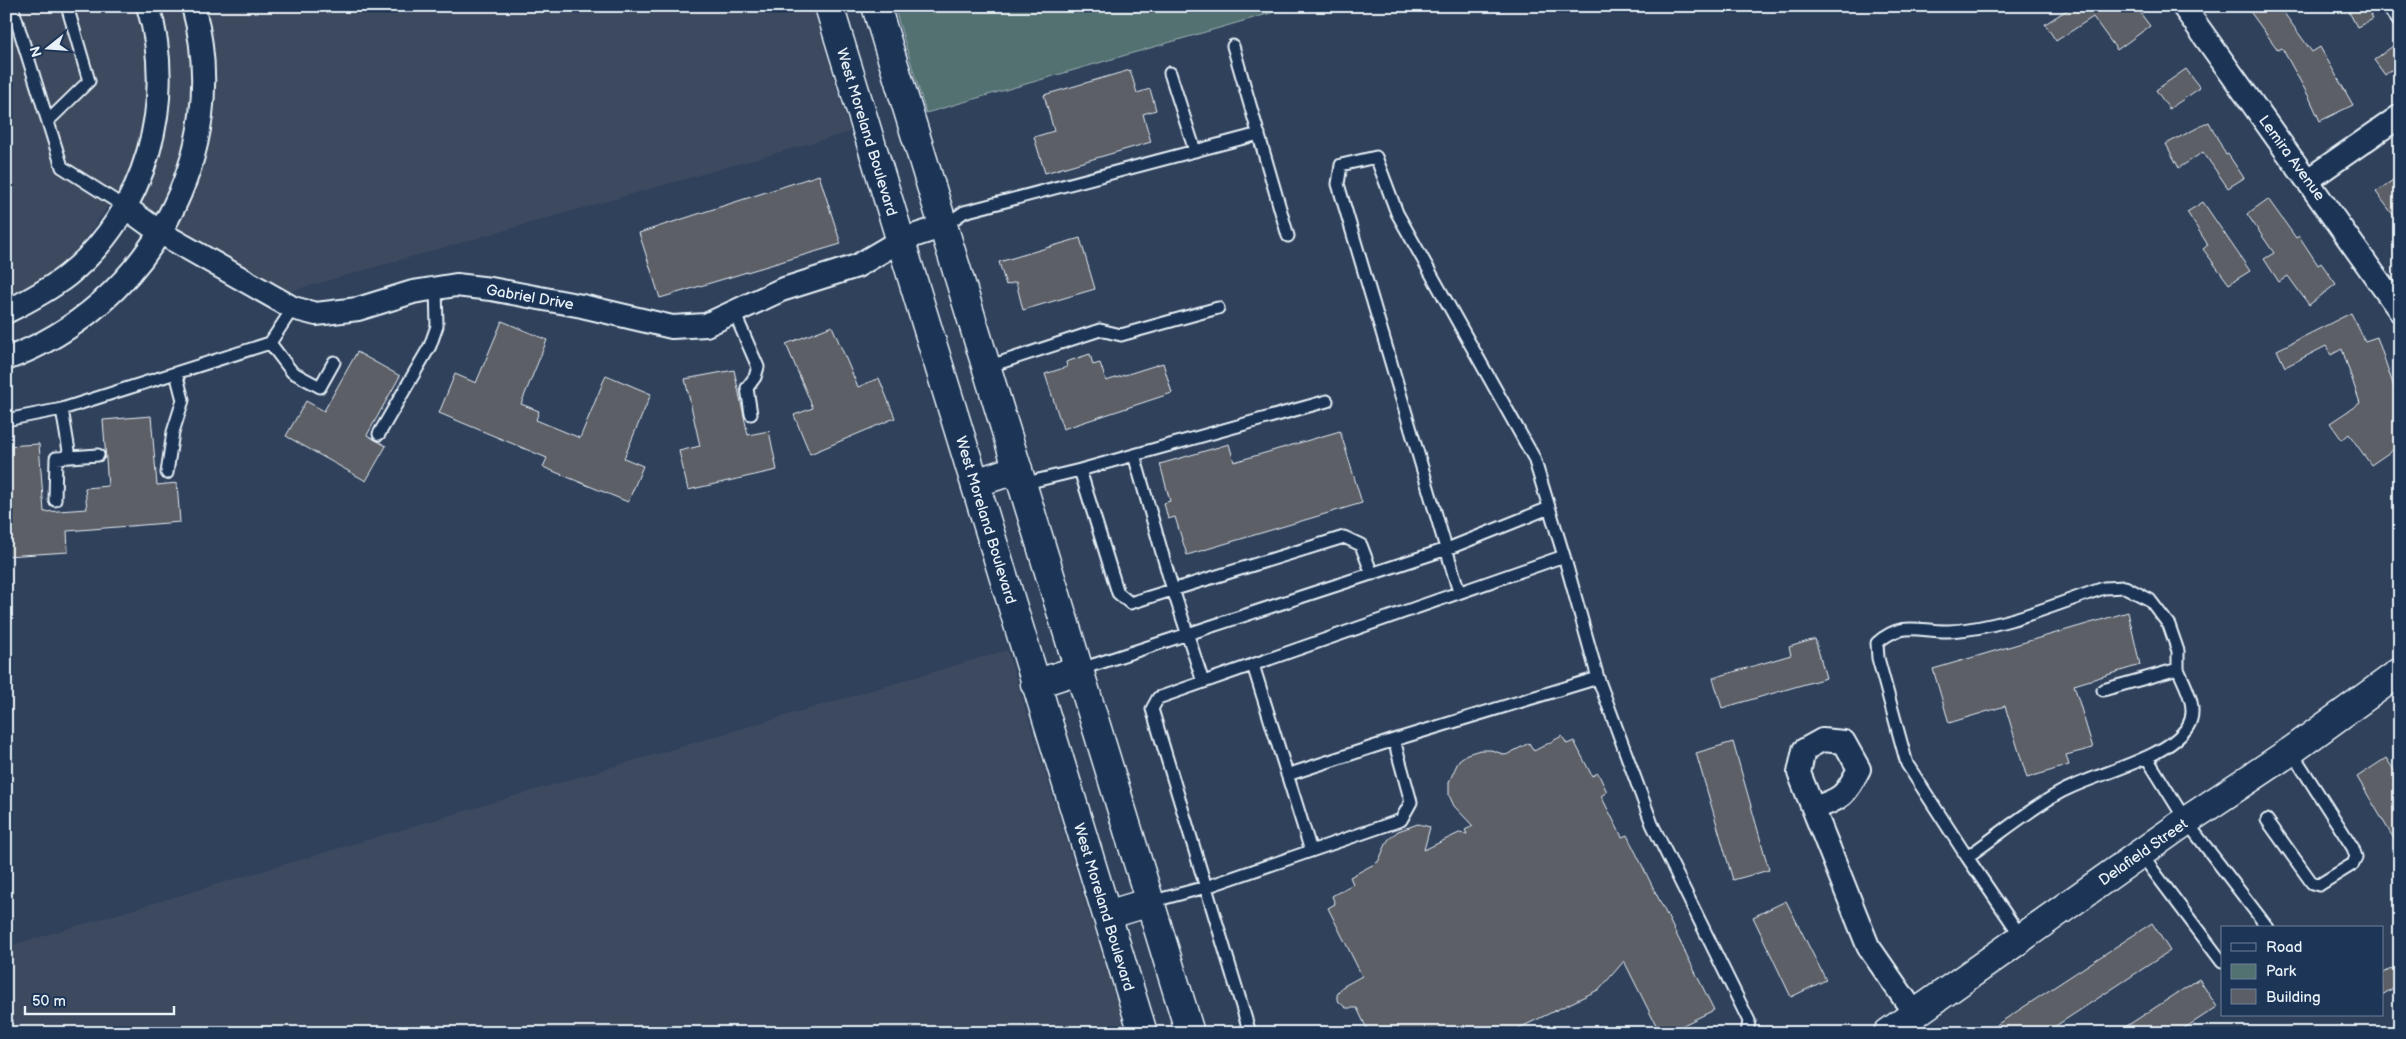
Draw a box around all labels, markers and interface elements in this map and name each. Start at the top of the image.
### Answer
north arrow [22,22,72,72]
text: N [26,44,46,59]
street label: West Moreland Boulevard [832,46,901,218]
street label: Lemira Avenue [2254,112,2329,205]
street label: Gabriel Drive [485,280,575,315]
street label: West Moreland Boulevard [951,434,1020,606]
street label: Delafield Street [2095,814,2192,890]
street label: West Moreland Boulevard [1069,821,1138,993]
legend [2221,926,2384,1016]
text: Road [2266,938,2302,957]
text: Park [2266,962,2297,981]
scale bar [25,984,174,1016]
text: Building [2266,988,2321,1007]
text: 50 m [32,992,66,1011]

